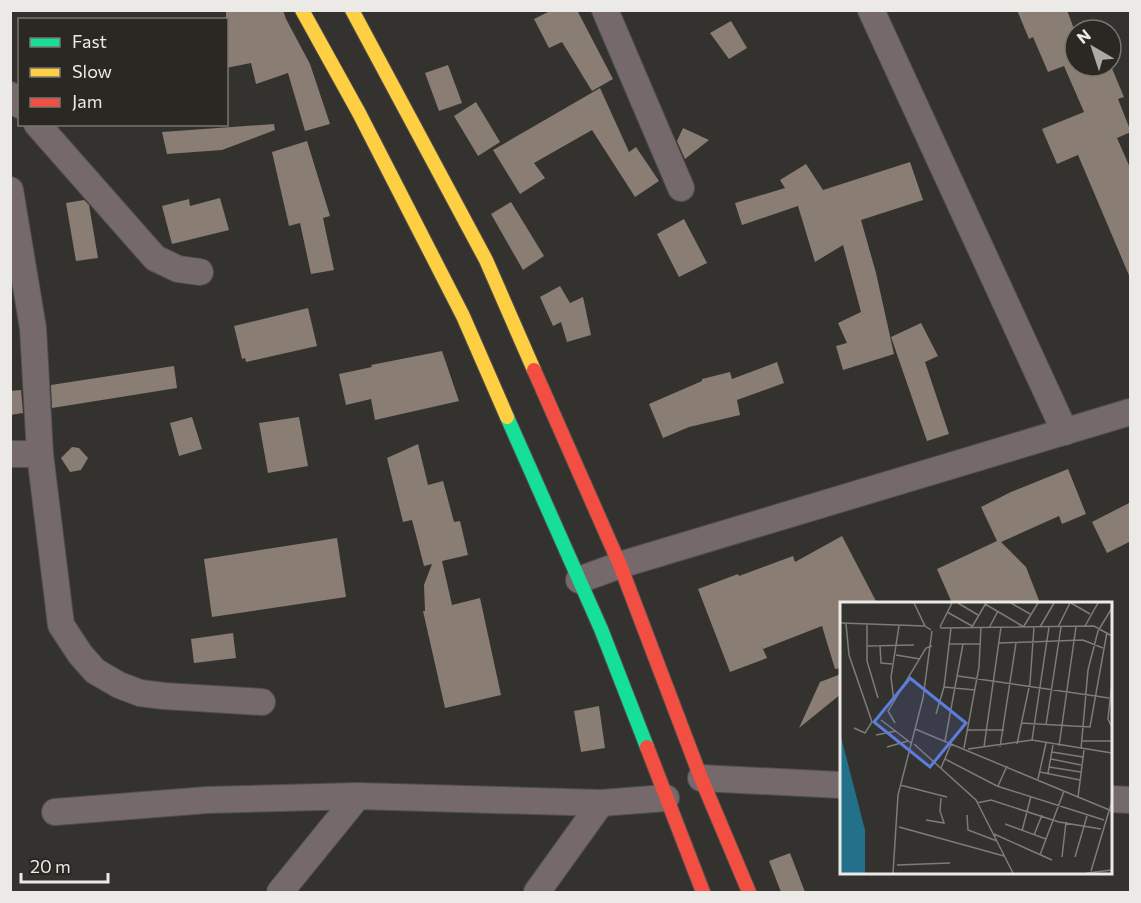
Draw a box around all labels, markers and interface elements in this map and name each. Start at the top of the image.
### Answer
legend [18,18,228,126]
north arrow [1063,18,1123,78]
text: N [1073,25,1094,47]
text: Fast [72,30,107,52]
text: Slow [72,60,112,82]
text: Jam [72,90,102,112]
inset map [840,602,1111,873]
scale bar [21,846,108,884]
text: 20 m [30,855,71,877]

